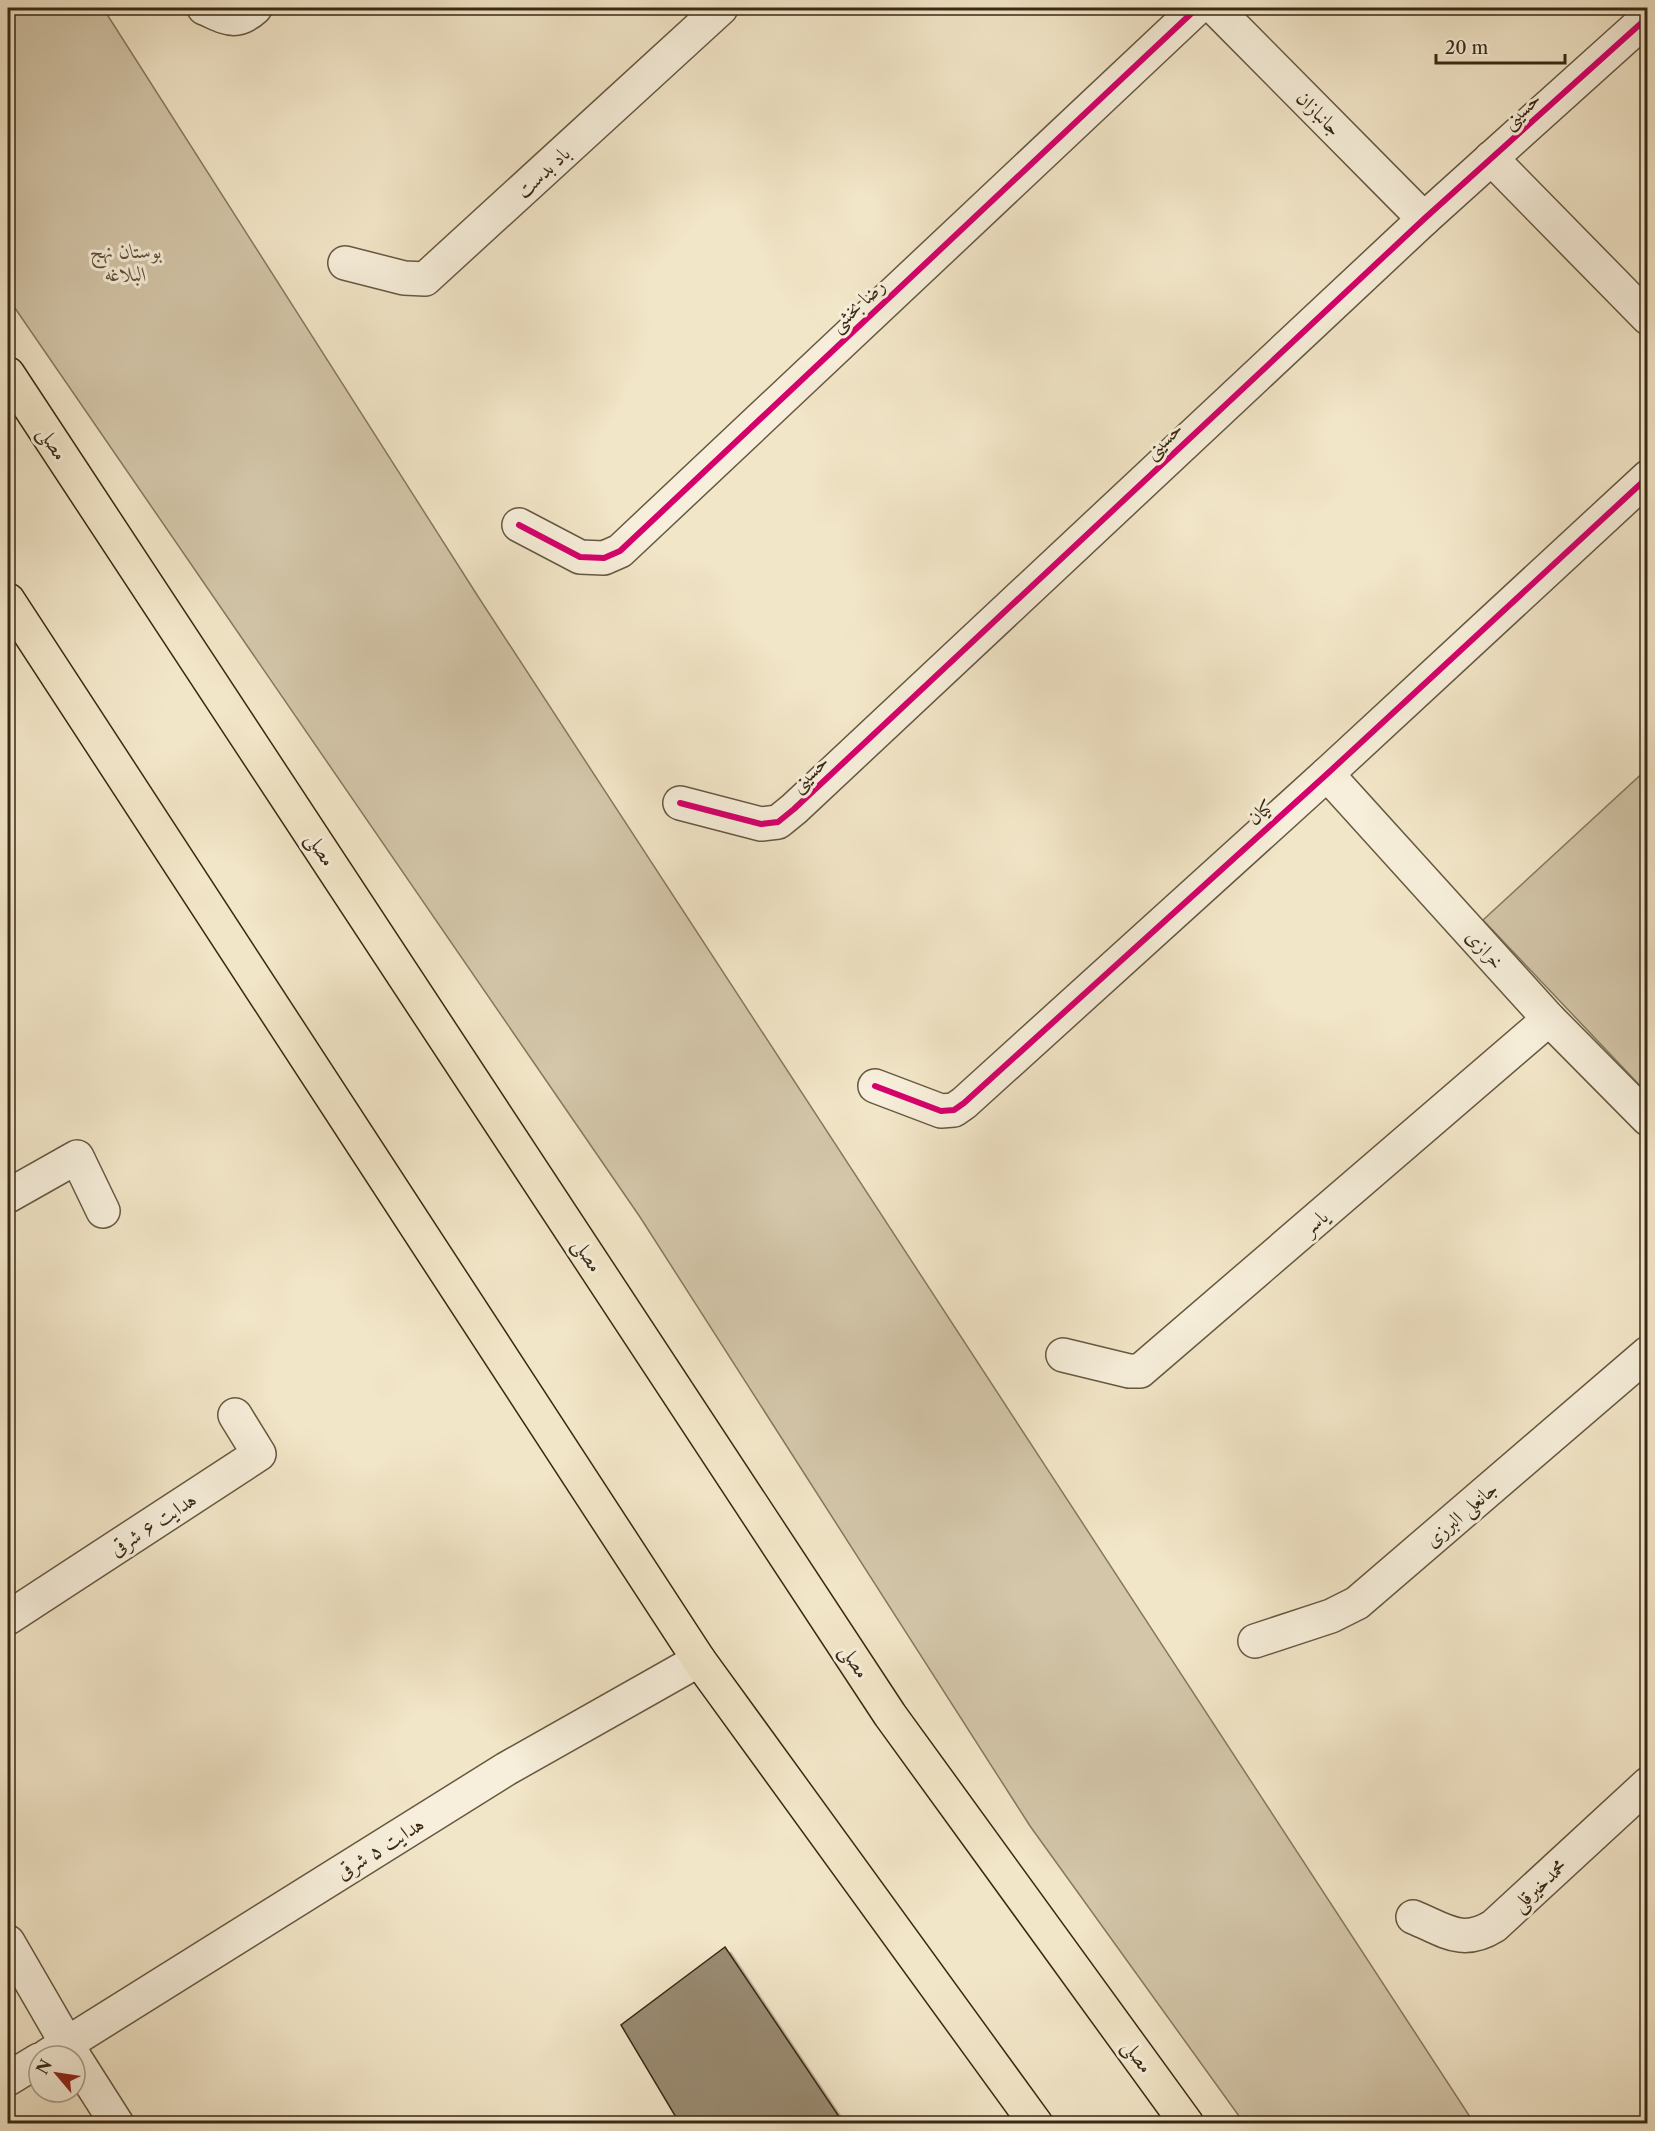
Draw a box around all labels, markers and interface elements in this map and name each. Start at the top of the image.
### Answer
scale bar [1436,27,1565,65]
text: 20 m [1445,37,1489,59]
street label: جانبازان [1291,85,1347,141]
street label: حسینی [1497,86,1547,136]
street label: باد بدست [511,141,575,203]
park label: بوستان نهج البلاغه [90,239,162,286]
street label: رضا بخشی [824,273,892,339]
street label: حسینی [1139,416,1189,466]
street label: مصلی [31,422,73,466]
street label: حسینی [785,749,835,799]
street label: کیان [1242,794,1278,830]
street label: مصلی [299,828,341,872]
street label: خرازی [1461,924,1509,974]
street label: یاسر [1296,1204,1335,1243]
street label: مصلی [566,1234,608,1278]
street label: جانعلی البرزی [1420,1476,1504,1554]
street label: هدایت ۶ شرقی [105,1487,202,1563]
street label: مصلی [833,1640,875,1684]
street label: هدایت ۵ شرقی [332,1812,429,1886]
street label: محمدخیرقلی [1507,1854,1573,1919]
street label: مصلی [1115,2035,1158,2079]
north arrow [27,2044,87,2104]
text: N [32,2056,56,2078]

